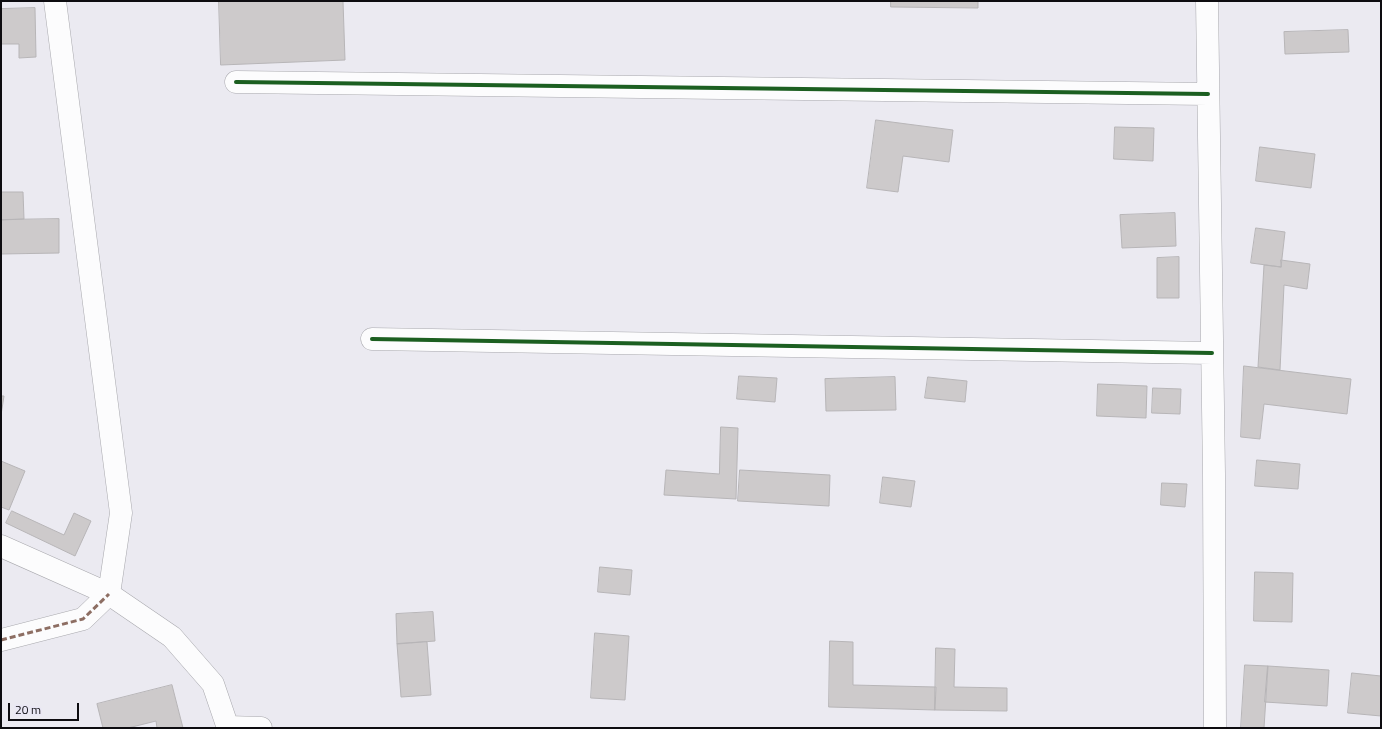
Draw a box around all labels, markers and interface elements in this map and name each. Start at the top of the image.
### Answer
scale bar [10,695,81,721]
text: 20 m [15,700,41,719]

